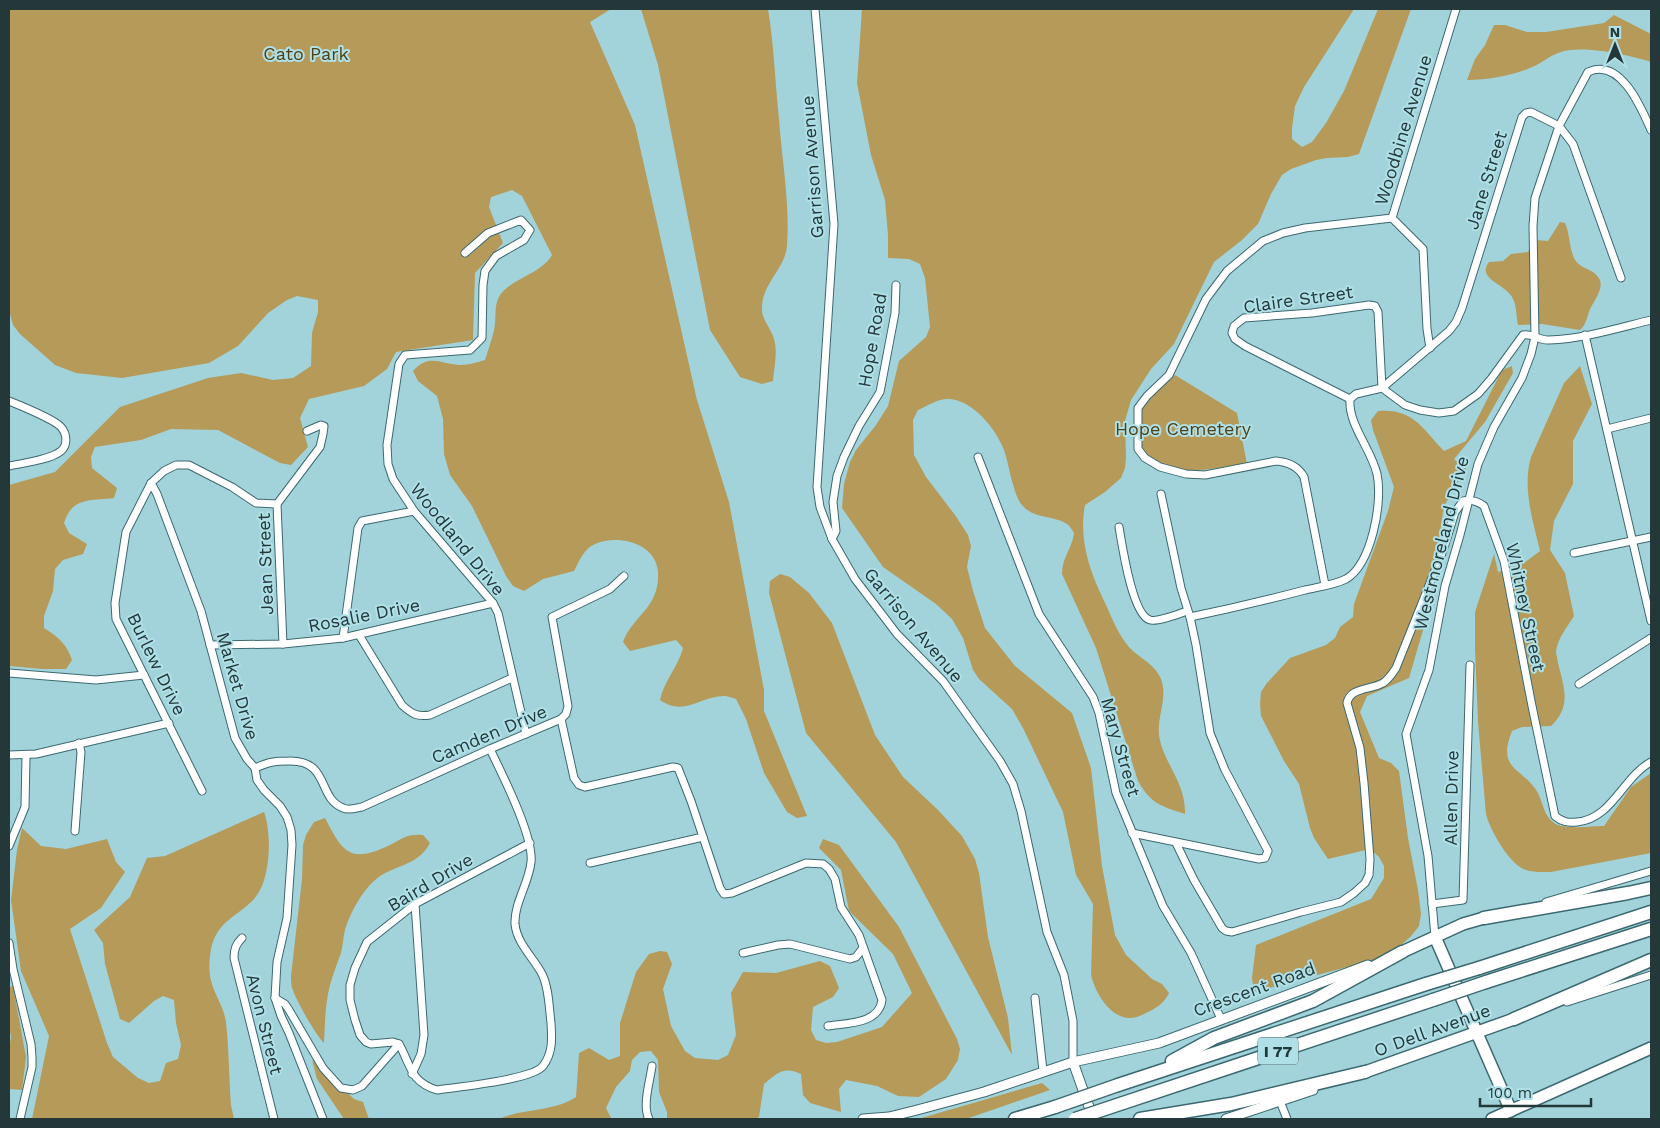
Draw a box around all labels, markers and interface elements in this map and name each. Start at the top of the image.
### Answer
north arrow [1590,20,1640,70]
text: N [1610,24,1620,40]
park label: Cato Park [263,43,349,64]
street label: Woodbine Avenue [1370,52,1436,208]
street label: Garrison Avenue [797,95,827,239]
street label: Jane Street [1461,128,1511,232]
street label: Claire Street [1242,281,1355,317]
street label: Hope Road [853,291,891,389]
park label: Hope Cemetery [1115,418,1252,439]
street label: Westmoreland Drive [1409,454,1473,632]
street label: Woodland Drive [406,479,510,599]
street label: Jean Street [253,512,277,615]
street label: Whitney Street [1502,541,1550,674]
street label: Garrison Avenue [860,563,968,687]
street label: Rosalie Drive [306,594,422,636]
street label: Burlew Drive [123,609,191,719]
street label: Market Drive [213,630,263,742]
street label: Mary Street [1097,695,1145,799]
street label: Camden Drive [428,700,550,768]
street label: Allen Drive [1440,750,1462,846]
street label: Baird Drive [383,848,477,916]
street label: Crescent Road [1190,957,1318,1021]
street label: Avon Street [242,972,288,1077]
street label: O Dell Avenue [1371,999,1493,1061]
road number: I 77 [1258,1038,1298,1064]
scale bar [1480,1076,1591,1108]
text: 100 m [1488,1084,1532,1102]

